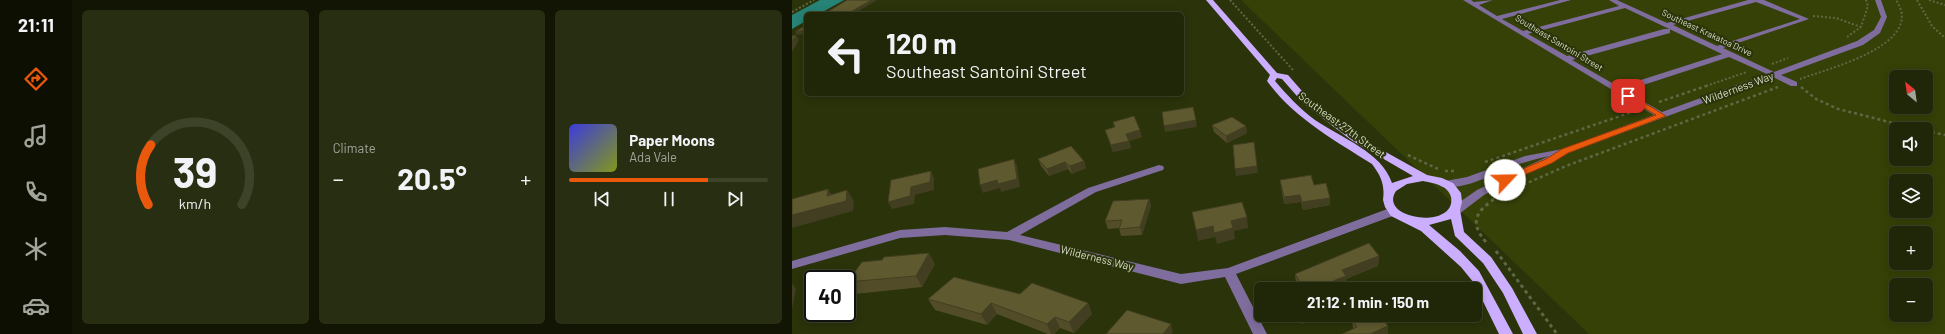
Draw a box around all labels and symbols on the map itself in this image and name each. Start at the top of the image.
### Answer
street label: Southeast Krakatoa Drive [1660,7,1754,58]
street label: Southeast Santoini Street [1513,12,1605,73]
street label: Wilderness Way [1700,69,1775,106]
north arrow [1889,70,1933,114]
pin [1611,79,1645,113]
street label: Southeast 27th Street [1296,89,1388,161]
position arrow [1484,159,1526,201]
street label: Wilderness Way [1059,242,1135,273]
speed limit sign: 40 [804,270,856,322]

